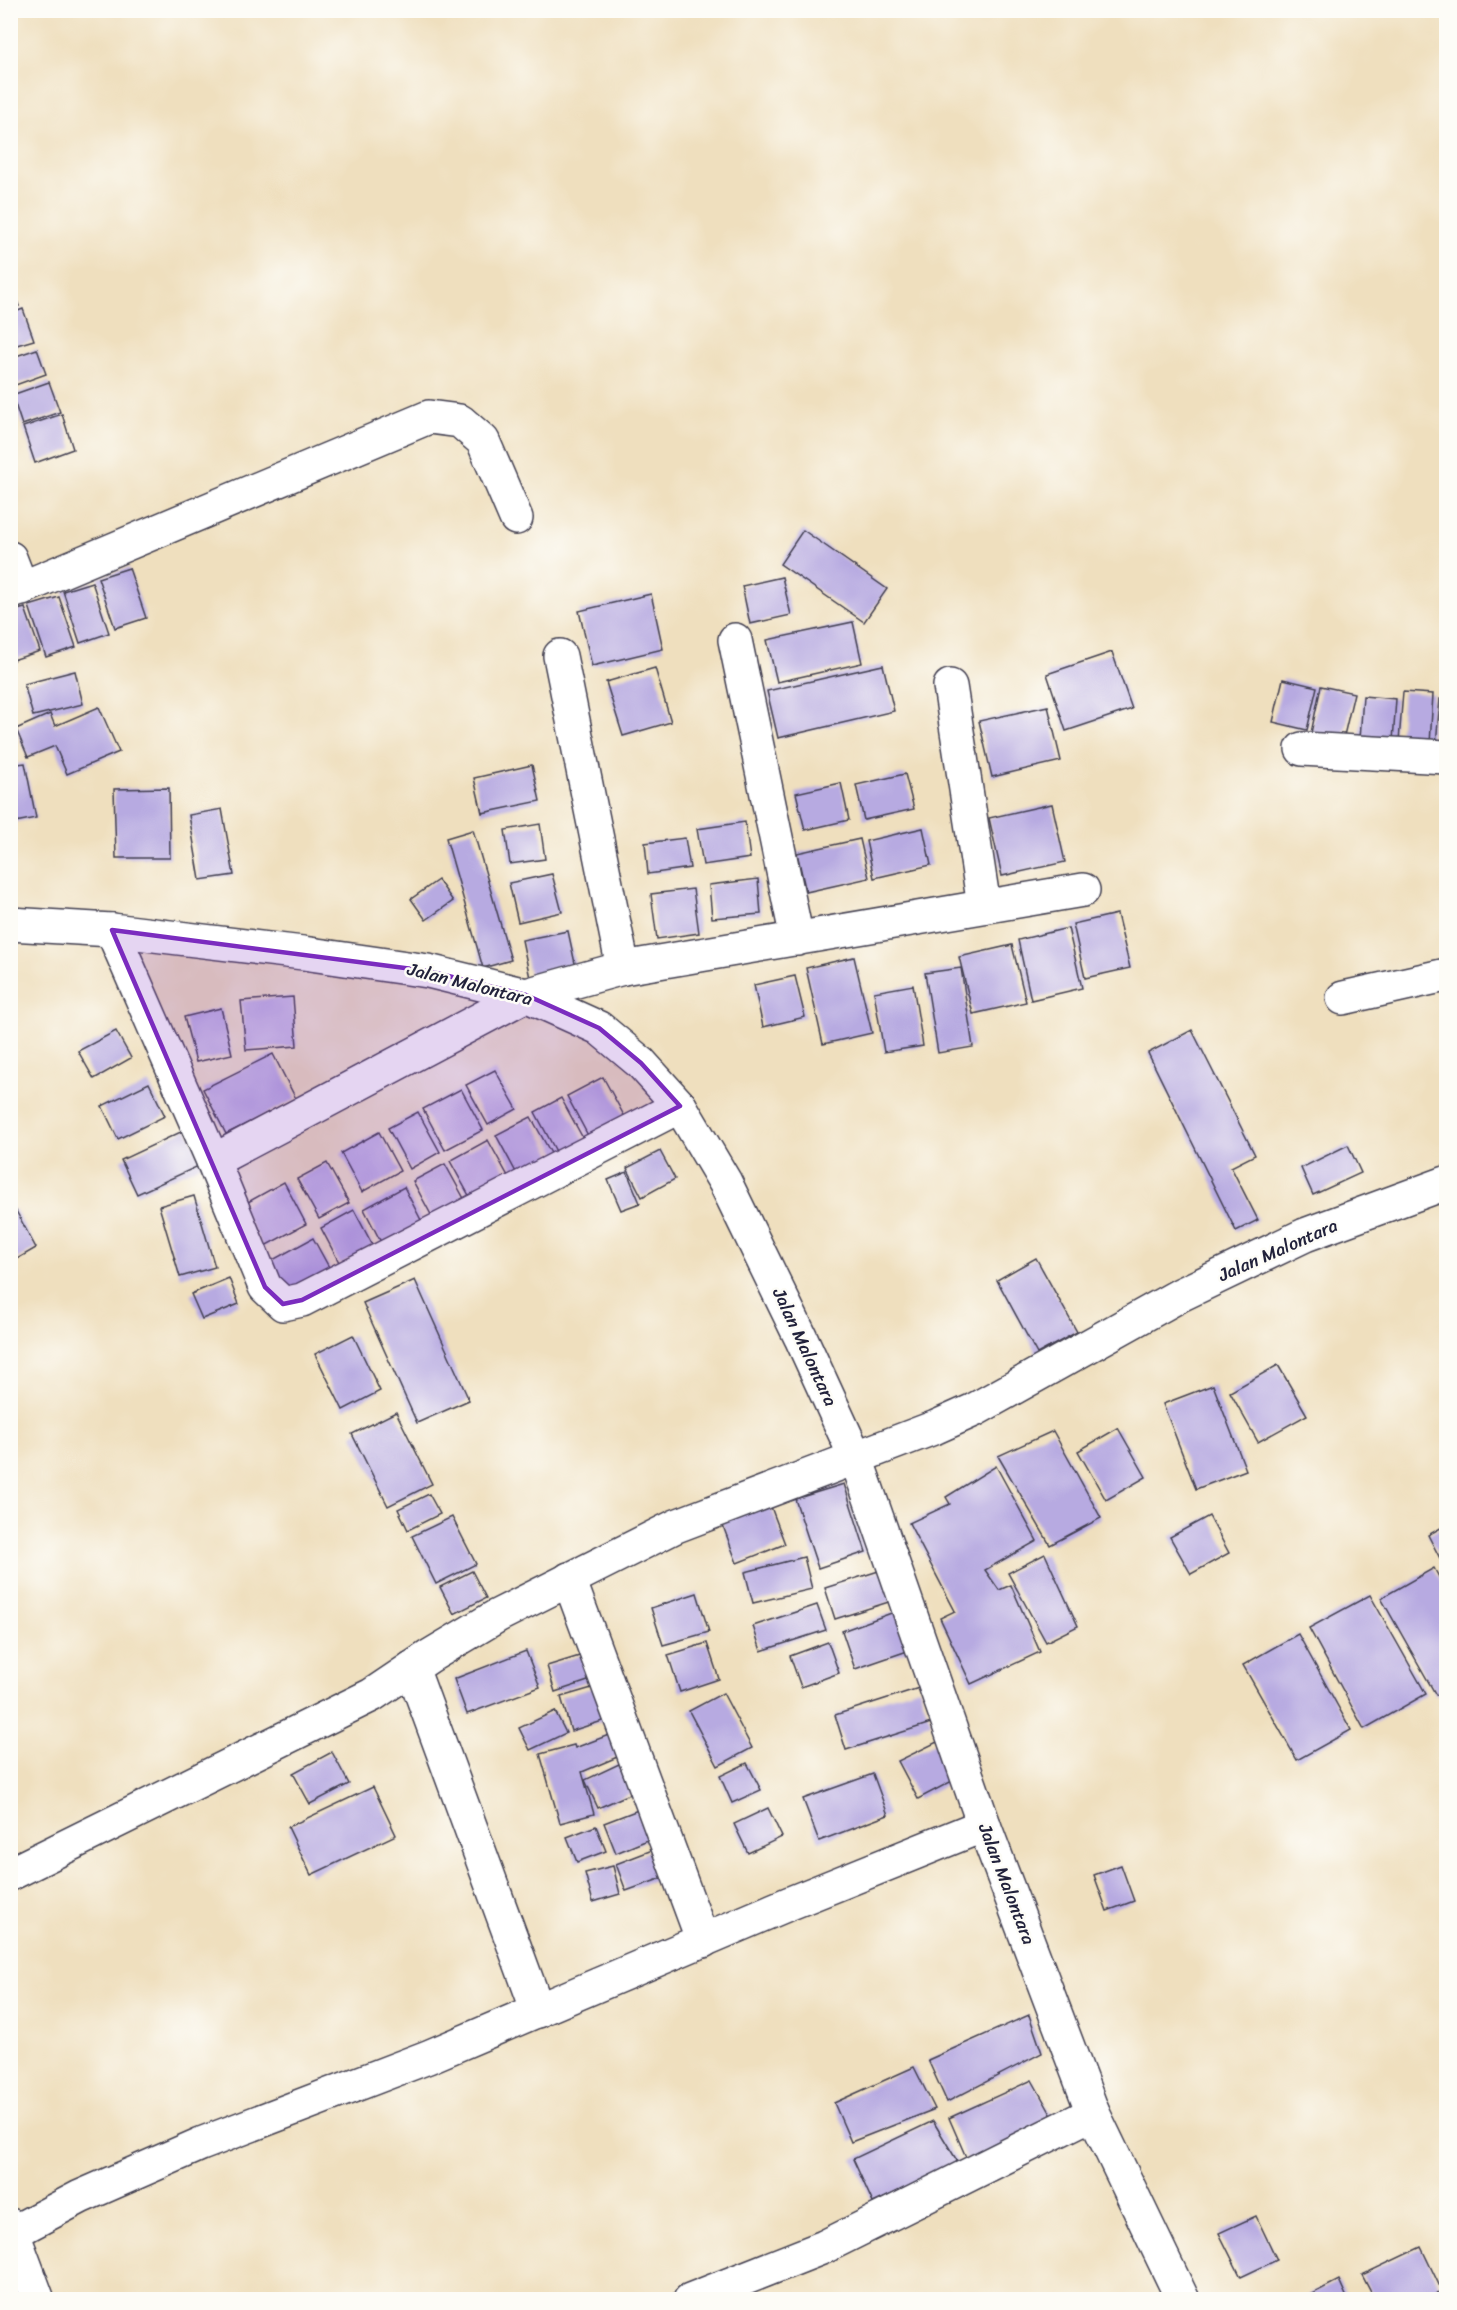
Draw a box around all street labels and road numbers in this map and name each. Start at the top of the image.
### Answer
street label: Jalan Malontara [403,953,536,1015]
street label: Jalan Malontara [1212,1209,1343,1291]
street label: Jalan Malontara [763,1281,846,1412]
street label: Jalan Malontara [969,1818,1045,1949]

